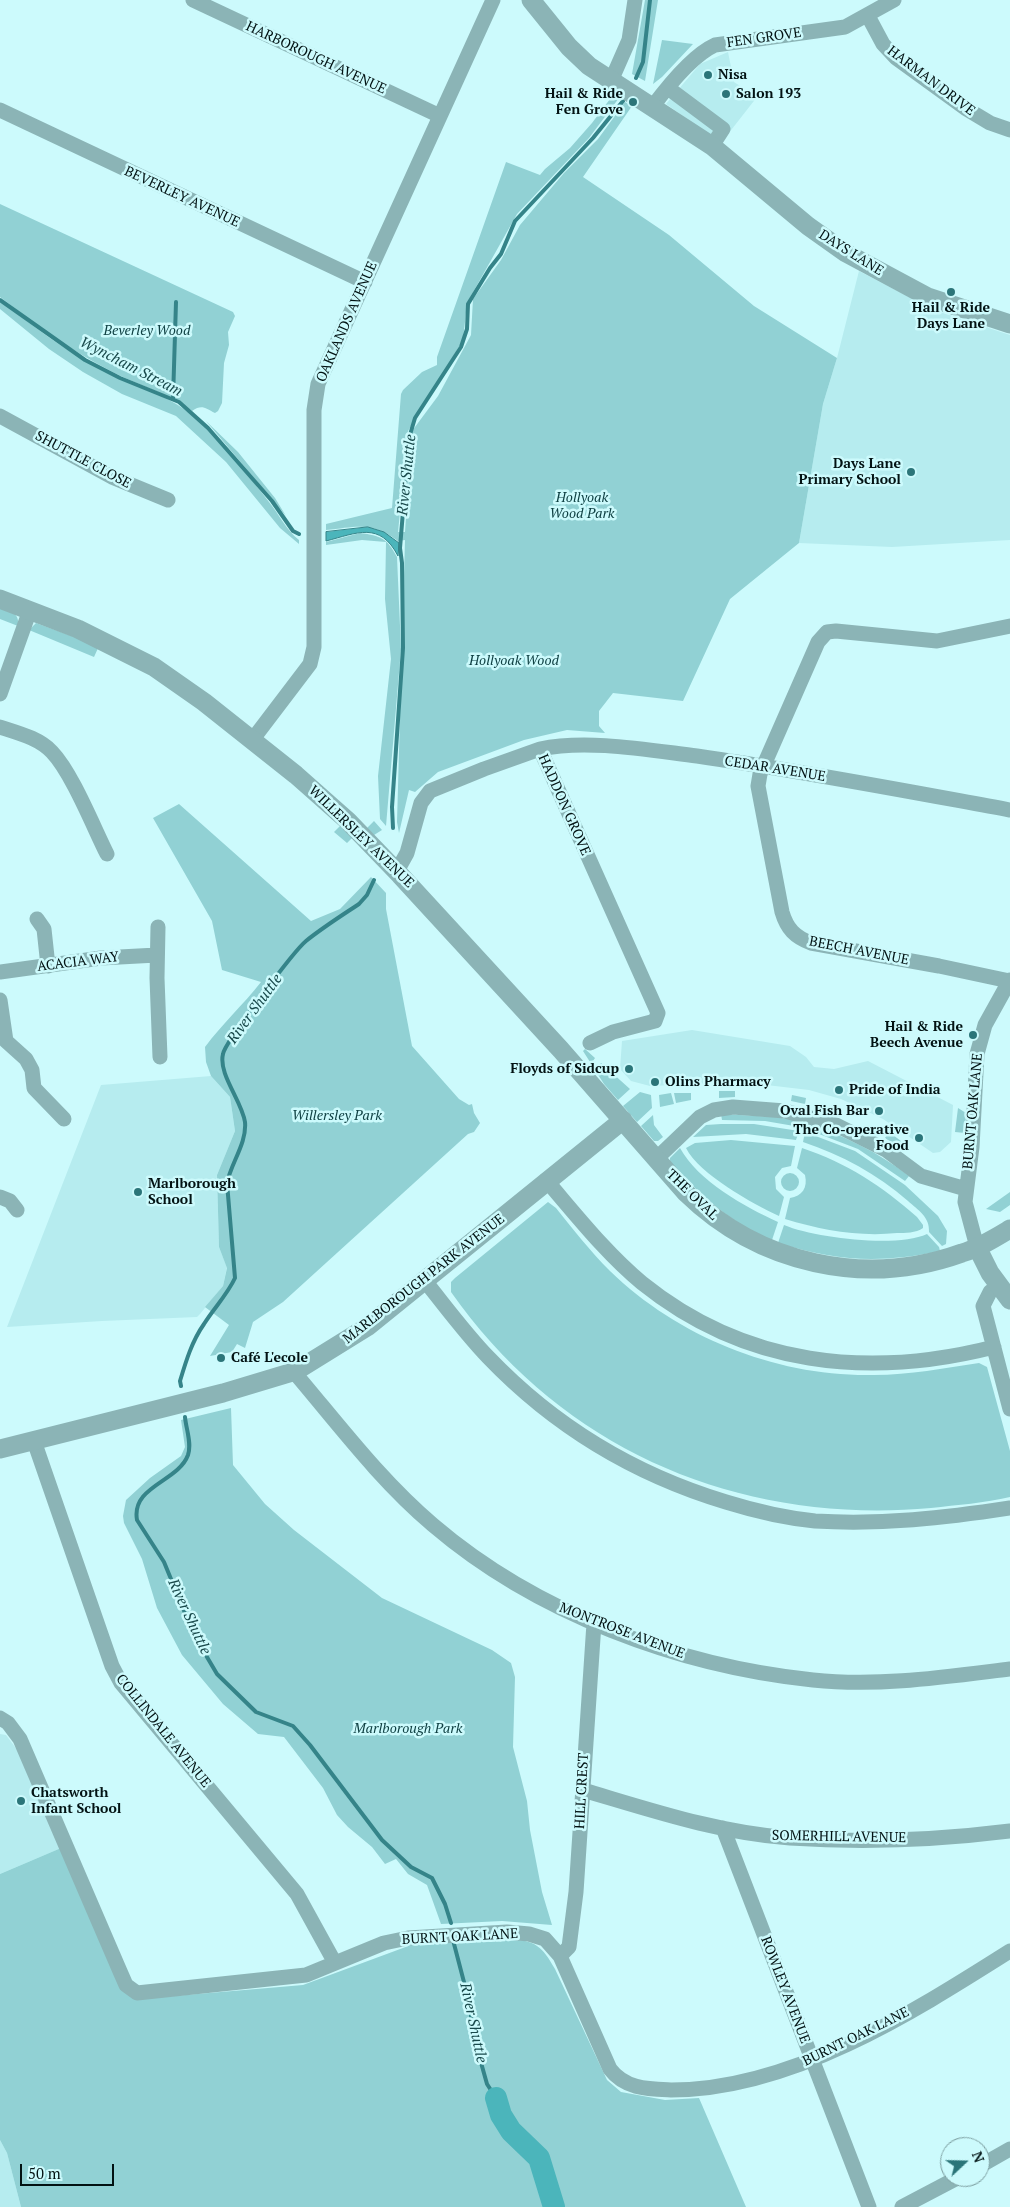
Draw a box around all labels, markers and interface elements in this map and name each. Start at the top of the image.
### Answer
street label: HARBOROUGH AVENUE [243,18,389,98]
street label: FEN GROVE [726,24,802,52]
street label: HARMAN DRIVE [884,43,978,119]
place label: Nisa [718,67,747,83]
marker: Nisa [702,69,714,81]
place label: Hail & Ride Fen Grove [545,86,623,118]
place label: Salon 193 [736,86,801,102]
marker: Salon 193 [720,88,732,100]
marker: Hail & Ride Fen Grove [627,96,639,108]
street label: BEVERLEY AVENUE [122,163,242,231]
street label: DAYS LANE [816,227,886,279]
street label: OAKLANDS AVENUE [313,259,381,385]
marker: Hail & Ride Days Lane [945,286,957,298]
place label: Hail & Ride Days Lane [912,300,990,332]
park label: Beverley Wood [104,323,190,339]
water label: Wyncham Stream [77,333,185,401]
street label: SHUTTLE CLOSE [32,428,134,492]
water label: River Shuttle [394,433,420,517]
place label: Days Lane Primary School [799,456,901,488]
marker: Days Lane Primary School [905,466,917,478]
park label: Hollyoak Wood Park [549,490,615,522]
park label: Hollyoak Wood [469,653,559,669]
street label: HADDON GROVE [534,752,594,858]
street label: CEDAR AVENUE [723,753,827,785]
street label: WILLERSLEY AVENUE [305,782,417,892]
street label: BEECH AVENUE [808,933,910,969]
street label: ACACIA WAY [36,949,120,975]
water label: River Shuttle [224,971,286,1047]
place label: Hail & Ride Beech Avenue [870,1019,963,1052]
marker: Hail & Ride Beech Avenue [967,1029,979,1041]
street label: BURNT OAK LANE [960,1052,986,1170]
place label: Floyds of Sidcup [510,1061,619,1077]
marker: Floyds of Sidcup [623,1063,635,1075]
place label: Olins Pharmacy [665,1074,771,1090]
marker: Olins Pharmacy [649,1076,661,1088]
place label: Pride of India [849,1082,941,1098]
marker: Pride of India [833,1084,845,1096]
place label: Oval Fish Bar [780,1103,869,1119]
marker: Oval Fish Bar [873,1105,885,1117]
park label: Willersley Park [292,1108,382,1124]
place label: The Co-operative Food [793,1122,909,1154]
marker: The Co-operative Food [913,1132,925,1144]
street label: THE OVAL [663,1166,721,1224]
place label: Marlborough School [148,1176,236,1208]
marker: Marlborough School [132,1186,144,1198]
street label: MARLBOROUGH PARK AVENUE [340,1211,508,1347]
place label: Café L'ecole [231,1350,308,1366]
marker: Café L'ecole [215,1352,227,1364]
water label: River Shuttle [164,1576,214,1658]
street label: MONTROSE AVENUE [557,1599,687,1663]
street label: COLLINDALE AVENUE [112,1671,214,1791]
park label: Marlborough Park [354,1721,462,1737]
street label: HILL CREST [572,1753,592,1829]
place label: Chatsworth Infant School [31,1785,121,1818]
marker: Chatsworth Infant School [15,1795,27,1807]
street label: SOMERHILL AVENUE [772,1827,906,1847]
street label: BURNT OAK LANE [401,1926,519,1948]
street label: ROWLEY AVENUE [757,1934,813,2046]
water label: River Shuttle [456,1981,490,2065]
street label: BURNT OAK LANE [800,2004,912,2070]
north arrow [940,2137,990,2187]
text: N [968,2148,989,2165]
scale bar [22,2154,116,2186]
text: 50 m [28,2163,61,2183]

